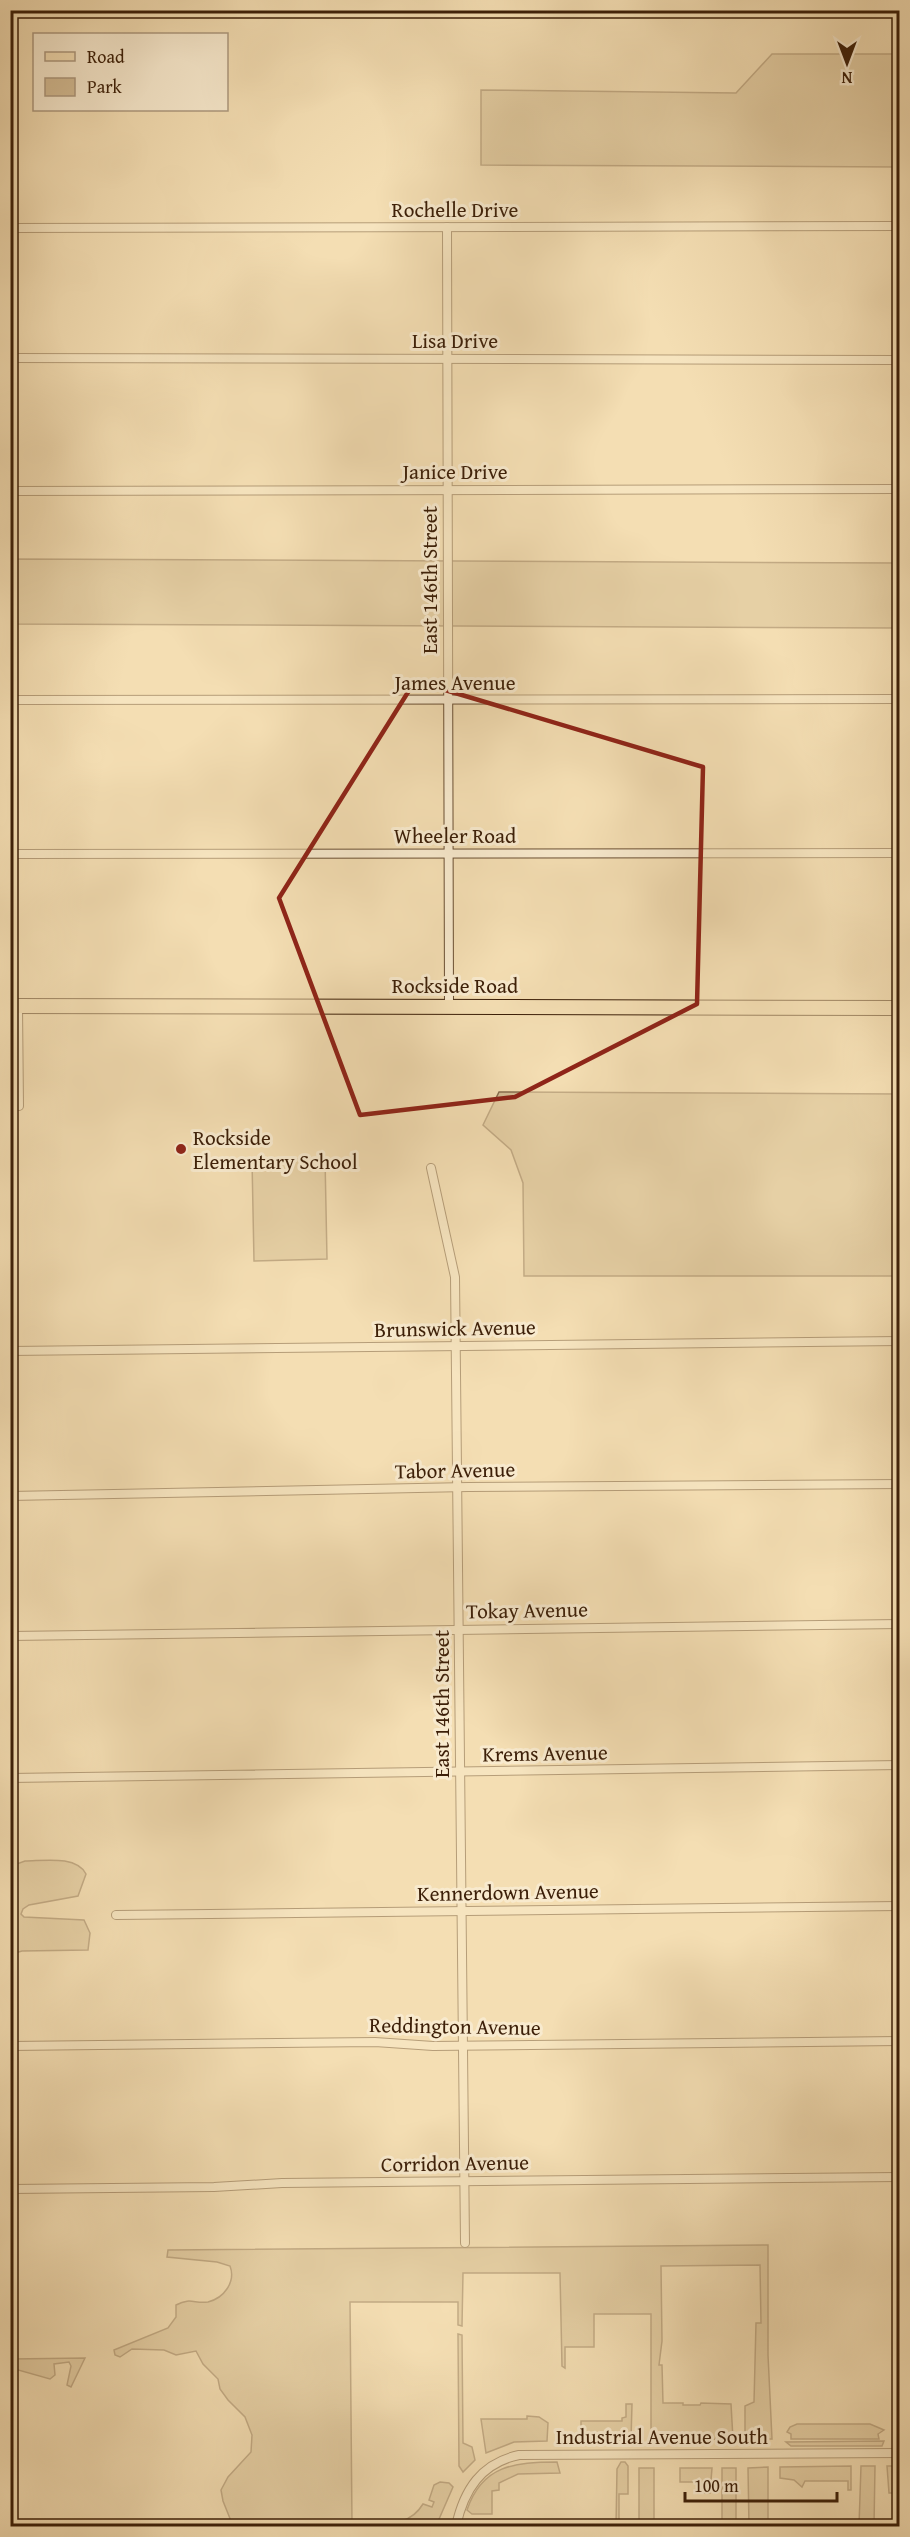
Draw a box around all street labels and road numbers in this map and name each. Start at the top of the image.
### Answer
street label: Rochelle Drive [392,194,519,225]
street label: Lisa Drive [412,325,498,356]
street label: Janice Drive [399,456,508,487]
street label: East 146th Street [414,505,445,654]
street label: James Avenue [391,667,516,698]
street label: Wheeler Road [394,820,517,851]
street label: Rockside Road [392,970,519,1001]
street label: Brunswick Avenue [374,1311,536,1345]
street label: Tabor Avenue [395,1453,516,1487]
street label: Tokay Avenue [466,1593,588,1627]
street label: East 146th Street [426,1629,457,1778]
street label: Krems Avenue [482,1736,608,1770]
street label: Kennerdown Avenue [417,1875,599,1909]
street label: Reddington Avenue [369,2009,541,2043]
street label: Corridon Avenue [381,2146,530,2180]
street label: Industrial Avenue South [556,2421,768,2452]

